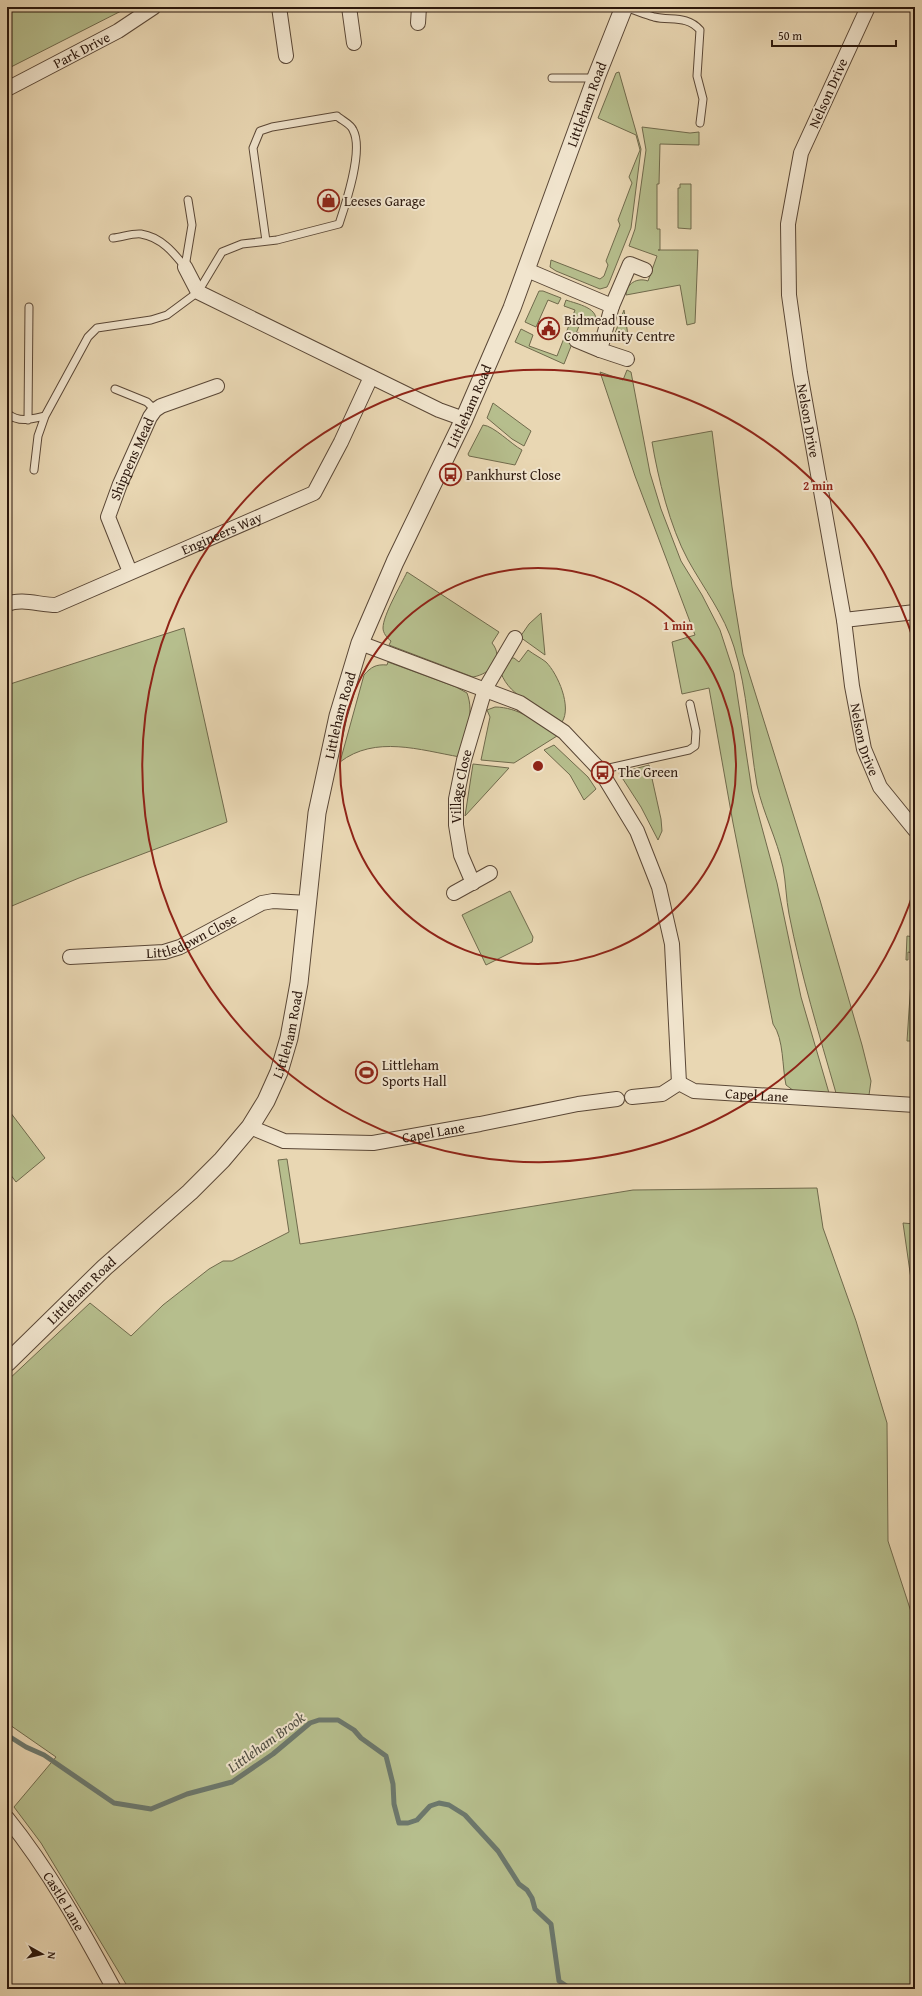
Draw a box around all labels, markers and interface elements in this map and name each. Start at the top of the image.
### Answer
scale bar [772,22,896,48]
street label: Park Drive [50,27,114,73]
text: 50 m [778,27,802,44]
street label: Nelson Drive [804,54,853,131]
street label: Littleham Road [562,58,612,150]
shop icon: Leeses Garage [315,188,341,214]
place label: Leeses Garage [344,191,426,211]
place label: Bidmead House Community Centre [564,310,676,346]
public building icon: Bidmead House Community Centre [535,315,561,341]
street label: Littleham Road [442,361,497,451]
street label: Nelson Drive [792,382,825,460]
street label: Shippens Mead [105,414,159,503]
bus stop icon: Pankhurst Close [438,462,464,488]
place label: Pankhurst Close [466,465,561,485]
text: 2 min [803,477,833,494]
street label: Engineers Way [178,507,265,559]
text: 1 min [663,617,693,634]
street label: Littleham Road [319,669,361,761]
street label: Nelson Drive [845,701,884,779]
street label: Village Close [446,746,477,823]
centre of rings [531,759,545,773]
bus stop icon: The Green [589,759,615,785]
place label: The Green [618,762,678,782]
street label: Littledown Close [146,908,240,963]
street label: Littleham Road [267,989,308,1082]
place label: Littleham Sports Hall [382,1055,447,1091]
sports icon: Littleham Sports Hall [353,1060,379,1086]
street label: Capel Lane [725,1083,790,1107]
street label: Capel Lane [400,1117,467,1148]
street label: Littleham Road [42,1251,121,1329]
water label: Littleham Brook [222,1707,309,1778]
street label: Castle Lane [38,1868,90,1935]
north arrow [22,1934,62,1974]
text: N [43,1951,60,1961]

